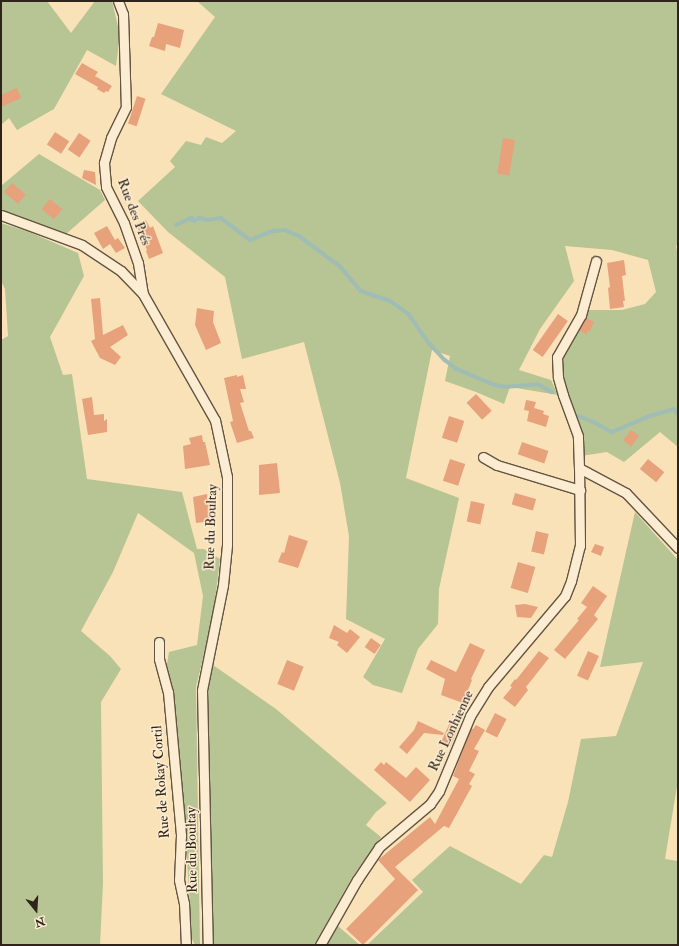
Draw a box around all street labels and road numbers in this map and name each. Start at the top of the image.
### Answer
street label: Rue des Prés [114,176,154,248]
street label: Rue du Boultay [201,484,221,570]
street label: Rue Lonhienne [425,688,477,774]
street label: Rue de Rokay Cortil [149,725,173,839]
street label: Rue du Boultay [183,807,201,893]

